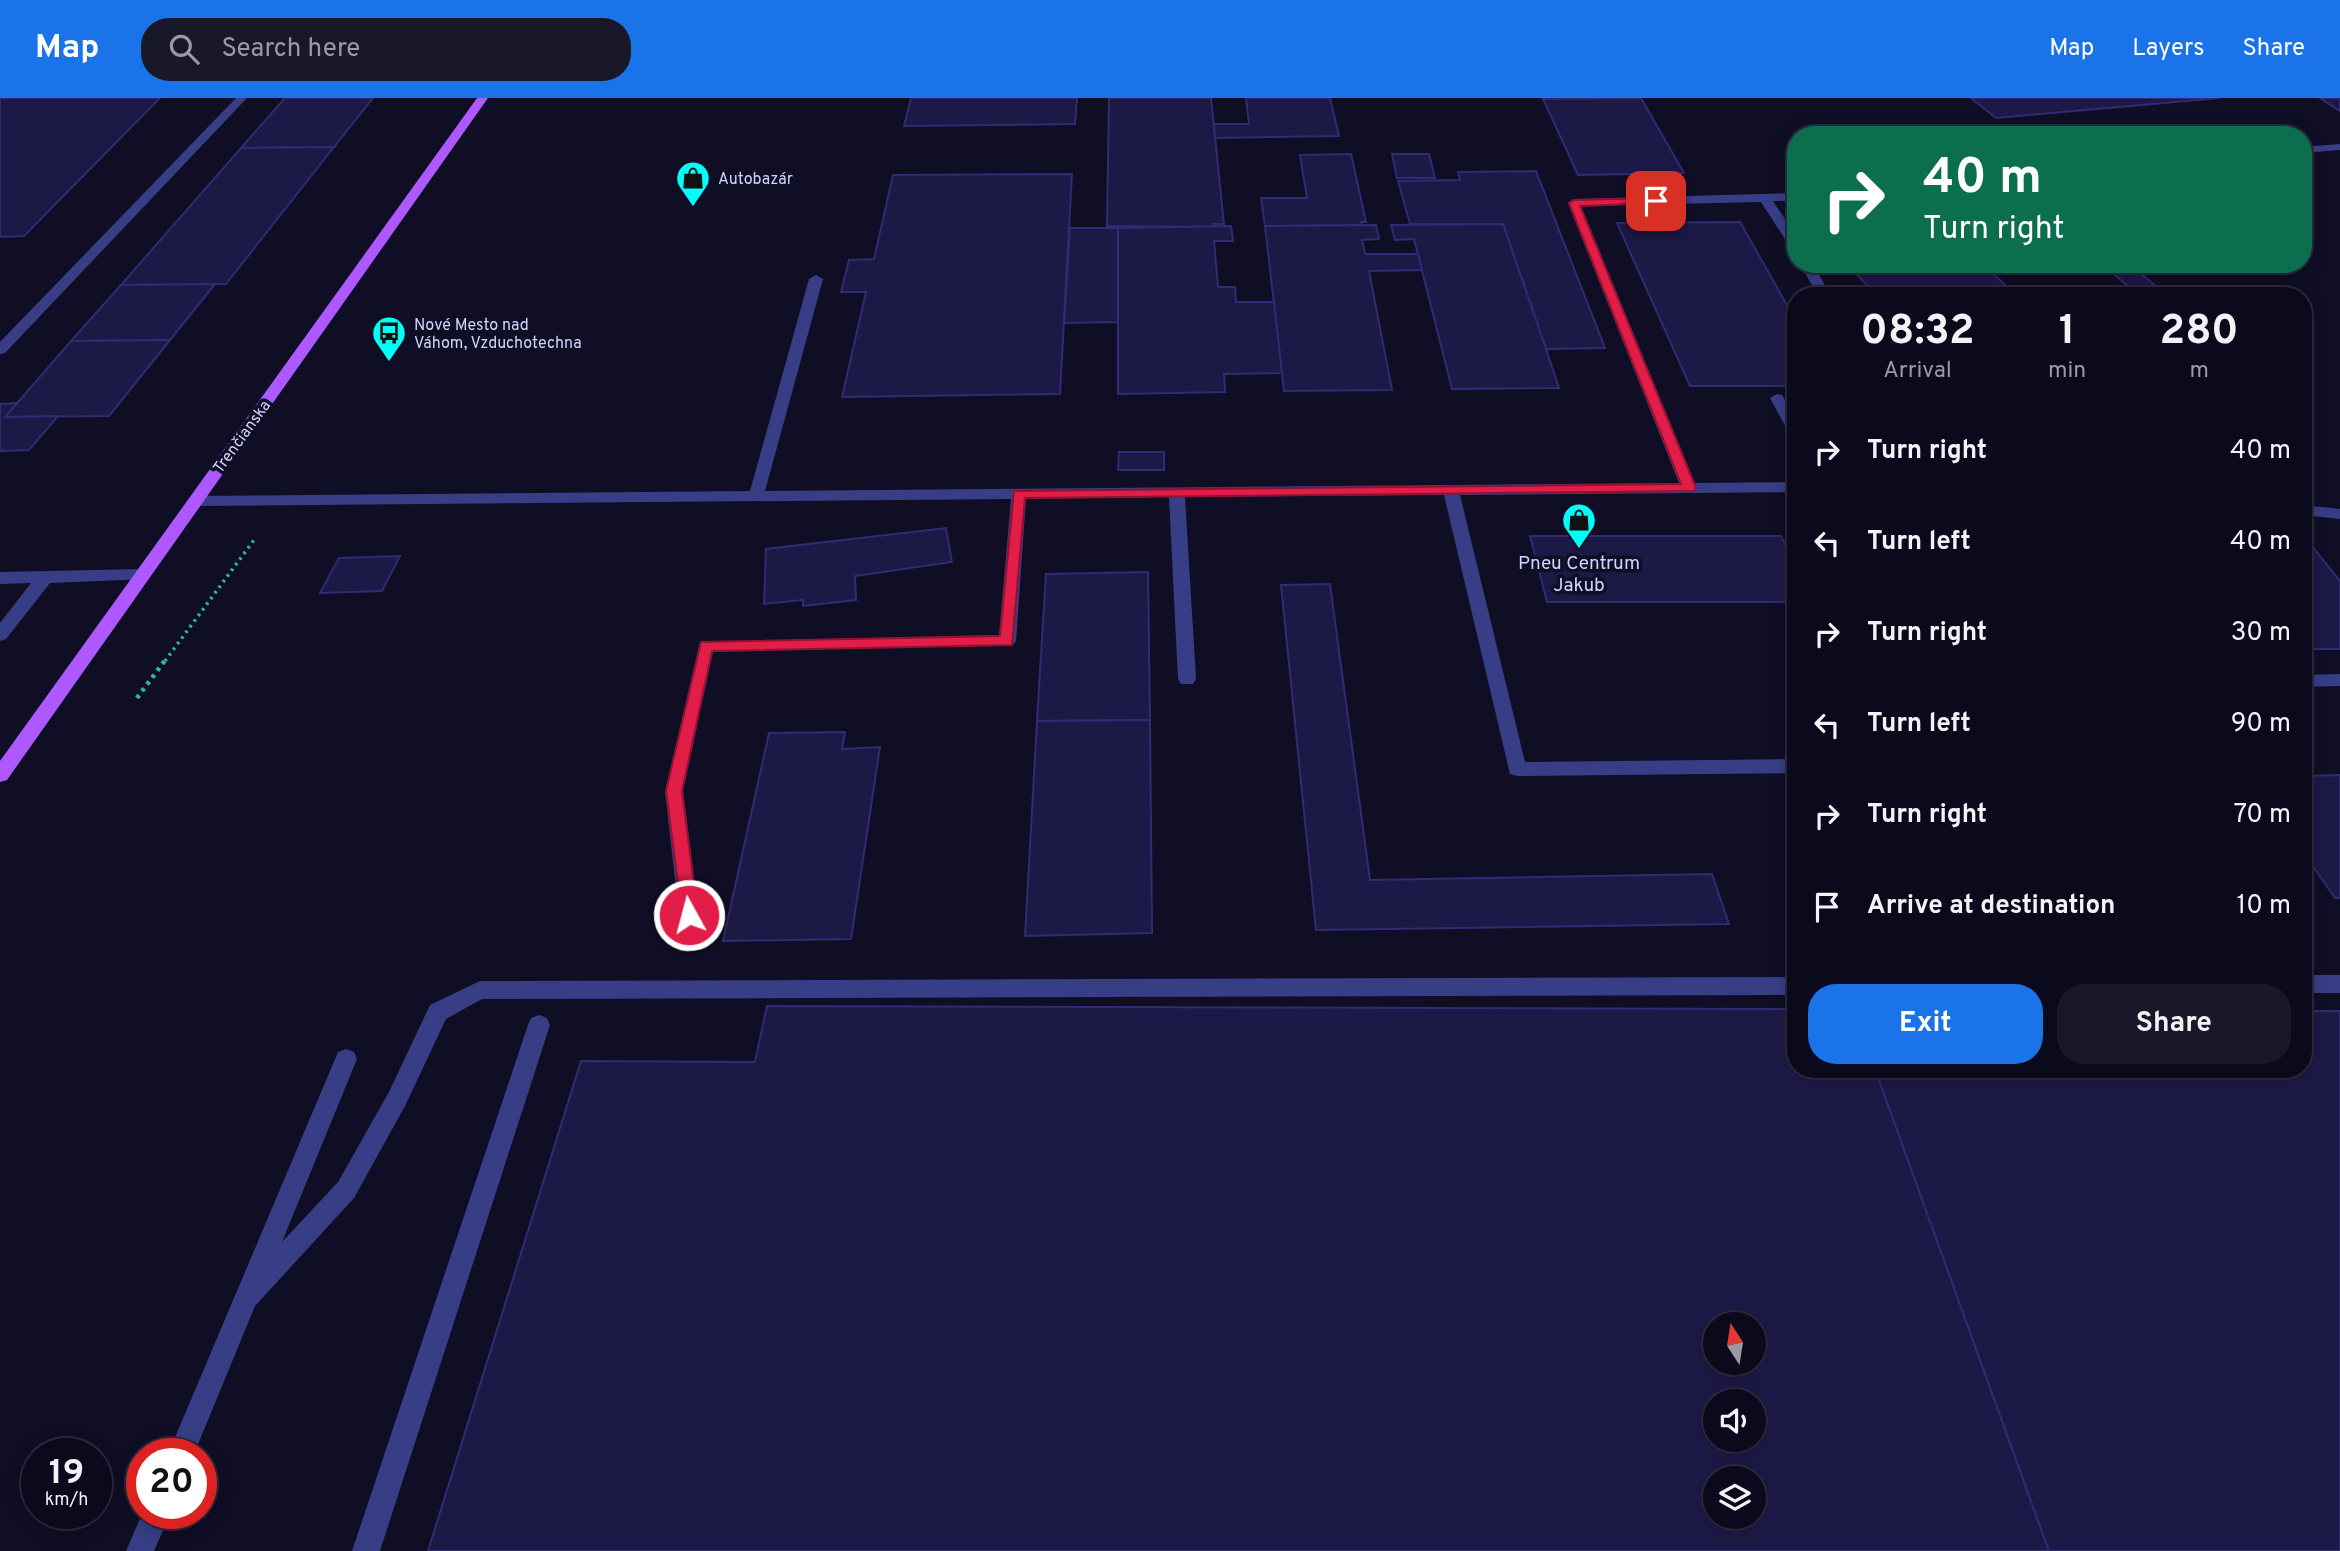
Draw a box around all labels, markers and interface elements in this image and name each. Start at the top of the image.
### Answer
search box [141,18,631,81]
text: Map [35,28,99,70]
icon: search [165,30,203,68]
text: Search here [221,33,360,66]
text: Map [2049,34,2094,64]
text: Layers [2132,34,2204,64]
text: Share [2242,34,2305,64]
text: 40 m [1923,149,2042,211]
icon: right [1808,154,1899,245]
shop icon: Autobazár [674,159,712,208]
place label: Autobazár [718,170,793,190]
pin [1626,171,1686,231]
icon: arrive [1637,182,1675,220]
text: Turn right [1923,210,2065,250]
text: 08:32 [1860,306,1975,359]
text: 1 [2059,306,2076,359]
text: 280 [2160,306,2239,359]
bus stop icon: Nové Mesto nad Váhom, Vzduchotechna [370,314,408,363]
place label: Nové Mesto nad Váhom, Vzduchotechna [414,316,582,354]
text: Arrival [1883,357,1952,386]
text: min [2048,357,2086,386]
text: m [2189,357,2209,386]
street label: Trenčianska [209,397,276,478]
icon: right [1808,433,1846,471]
text: Turn right [1867,435,1987,468]
text: 40 m [2230,435,2291,468]
shop icon: Pneu Centrum Jakub [1560,501,1598,550]
icon: left [1808,524,1846,562]
text: Turn left [1867,526,1971,559]
text: 40 m [2230,526,2291,559]
place label: Pneu Centrum Jakub [1518,552,1640,598]
icon: right [1808,615,1846,653]
text: Turn right [1867,617,1987,650]
text: 30 m [2231,617,2291,650]
icon: left [1808,706,1846,744]
text: Turn left [1867,708,1971,741]
text: 90 m [2231,708,2291,741]
icon: right [1808,797,1846,835]
text: Turn right [1867,799,1987,832]
text: 70 m [2233,799,2291,832]
position arrow [652,878,726,952]
icon: arrive [1808,888,1846,926]
text: Arrive at destination [1867,890,2115,923]
text: 10 m [2236,890,2291,923]
button: Exit [1808,984,2043,1064]
button: Share [2057,984,2291,1064]
north arrow [1703,1312,1766,1376]
map controls [1703,1312,1766,1529]
button: sound [1703,1389,1766,1452]
speed limit sign: 20 [126,1438,217,1529]
text: 19 [49,1452,84,1496]
button: layers [1703,1466,1766,1529]
text: km/h [45,1489,88,1512]

